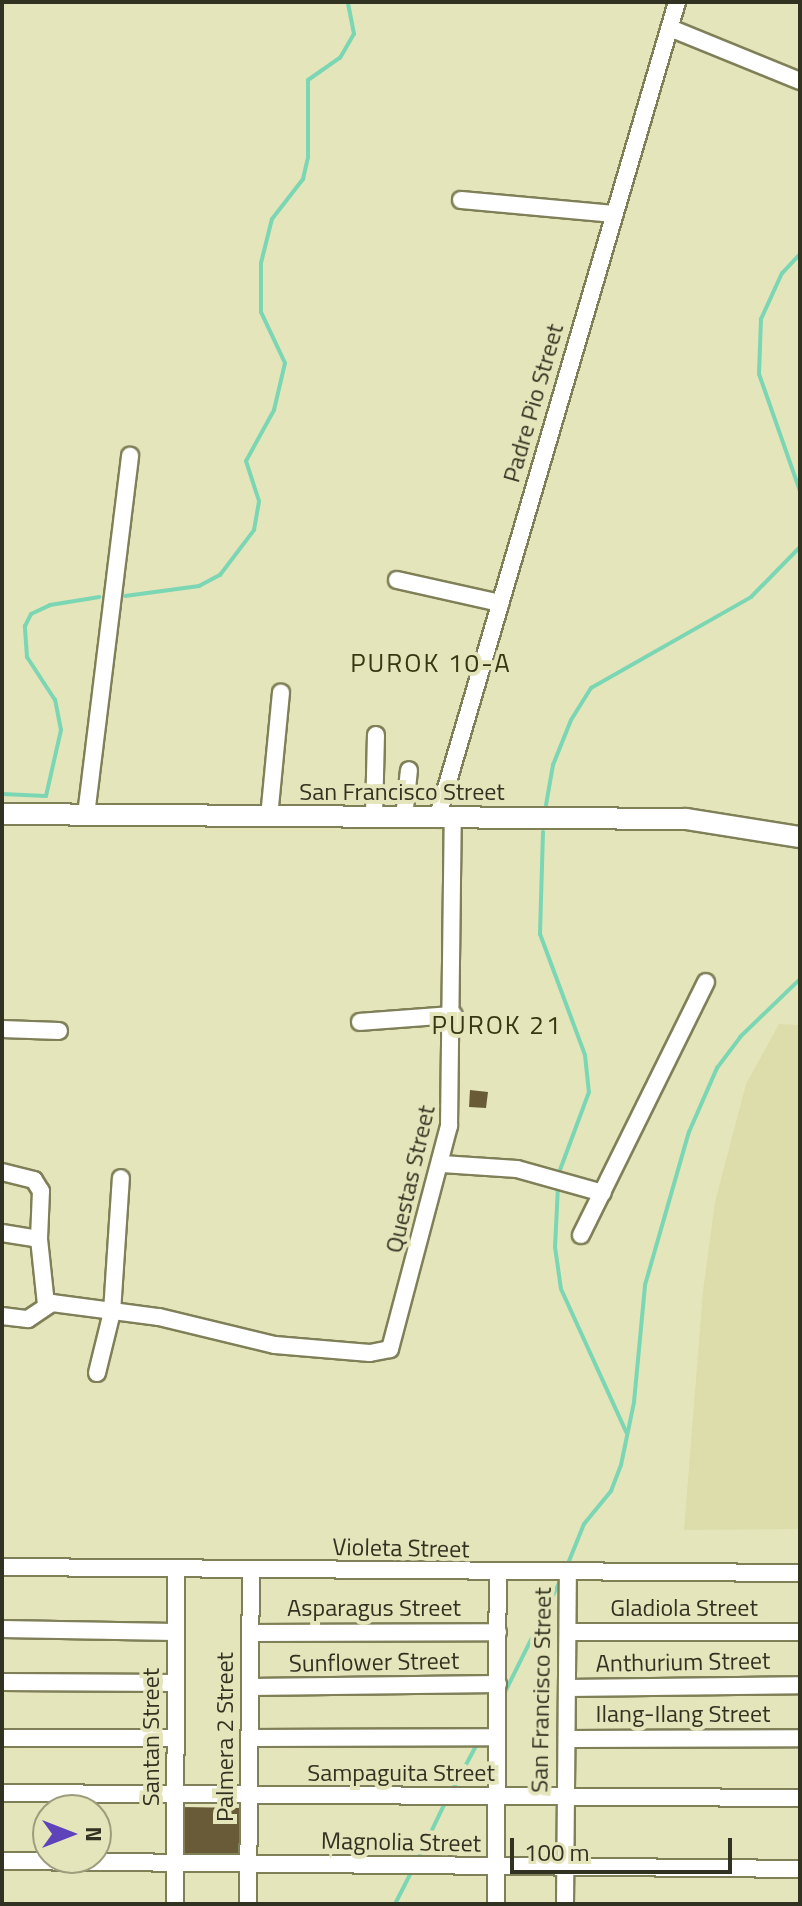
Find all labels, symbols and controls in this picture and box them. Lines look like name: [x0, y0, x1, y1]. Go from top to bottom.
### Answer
street label: Padre Pio Street: [497, 320, 569, 486]
district label: PUROK 10-A: [350, 647, 512, 679]
street label: San Francisco Street: [299, 778, 505, 806]
district label: PUROK 21: [432, 1009, 562, 1041]
street label: Questas Street: [379, 1102, 441, 1256]
street label: Violeta Street: [332, 1532, 470, 1564]
street label: San Francisco Street: [525, 1587, 557, 1793]
street label: Asparagus Street: [287, 1594, 461, 1622]
street label: Gladiola Street: [610, 1594, 758, 1622]
street label: Sunflower Street: [289, 1646, 459, 1678]
street label: Anthurium Street: [595, 1646, 771, 1678]
street label: Palmera 2 Street: [211, 1652, 239, 1822]
street label: Santan Street: [137, 1668, 165, 1806]
street label: Ilang-Ilang Street: [596, 1700, 770, 1728]
street label: Sampaguita Street: [307, 1759, 495, 1787]
north arrow: [32, 1794, 112, 1874]
scale bar: [514, 1822, 736, 1872]
text: N: [77, 1826, 111, 1842]
street label: Magnolia Street: [321, 1826, 481, 1858]
text: 100 m: [524, 1834, 590, 1870]

